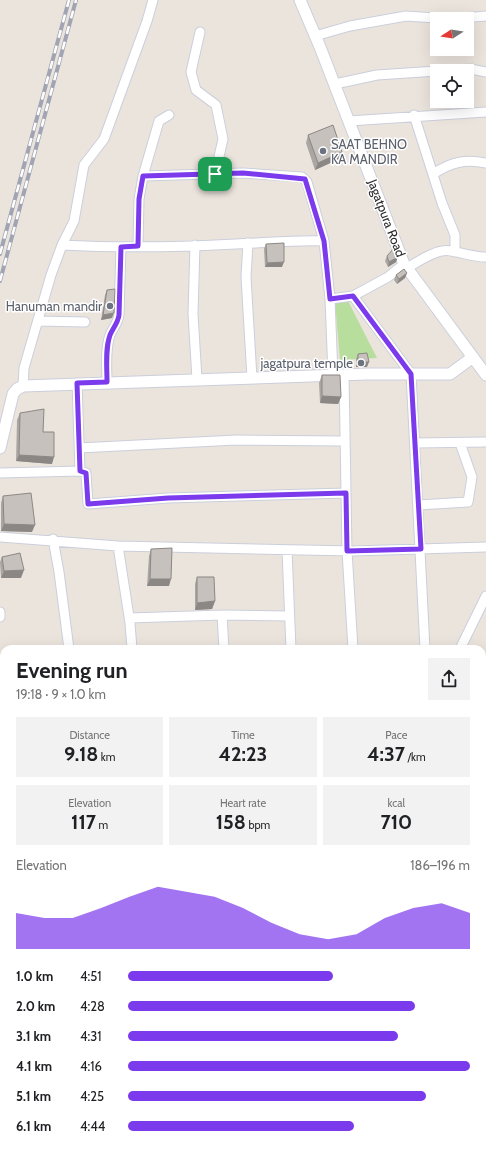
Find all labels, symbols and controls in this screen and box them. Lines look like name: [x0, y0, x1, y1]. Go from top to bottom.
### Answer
north arrow: [430, 12, 474, 56]
map controls: [430, 12, 474, 108]
button: locate: [430, 64, 474, 108]
place label: SAAT BEHNO KA MANDIR: [331, 136, 407, 167]
marker: SAAT BEHNO KA MANDIR: [318, 146, 328, 156]
pin: [198, 157, 232, 191]
icon: arrive: [204, 163, 226, 185]
street label: Jagatpura Road: [365, 176, 409, 259]
place label: Hanuman mandir: [6, 298, 103, 314]
marker: Hanuman mandir: [105, 301, 115, 311]
place label: jagatpura temple: [260, 355, 353, 372]
marker: jagatpura temple: [356, 358, 366, 368]
text: Evening run: [16, 657, 128, 684]
button: share: [428, 658, 470, 700]
text: 19:18 · 9 × 1.0 km: [16, 686, 106, 702]
text: Distance: [69, 728, 110, 742]
text: Time: [231, 728, 255, 742]
text: Pace: [385, 728, 407, 742]
text: 9.18: [64, 742, 98, 766]
text: 42:23: [219, 742, 267, 766]
text: 4:37: [367, 742, 405, 766]
text: km: [98, 750, 115, 764]
text: /km: [405, 750, 426, 764]
text: Elevation: [68, 796, 111, 810]
text: Heart rate: [220, 796, 266, 810]
text: kcal: [388, 796, 405, 810]
text: 117: [71, 810, 96, 834]
text: 158: [216, 810, 246, 834]
text: 710: [380, 810, 412, 834]
text: m: [96, 818, 108, 832]
text: bpm: [246, 818, 270, 832]
text: Elevation: [16, 857, 67, 873]
text: 186–196 m: [410, 857, 470, 873]
text: 1.0 km: [16, 968, 53, 984]
text: 4:51: [80, 968, 102, 984]
text: 2.0 km: [16, 998, 55, 1014]
text: 4:28: [80, 998, 105, 1014]
text: 3.1 km: [16, 1028, 51, 1044]
text: 4:31: [80, 1028, 102, 1044]
text: 4.1 km: [16, 1058, 52, 1074]
text: 4:16: [80, 1058, 102, 1074]
text: 5.1 km: [16, 1088, 51, 1104]
text: 4:25: [80, 1088, 104, 1104]
text: 6.1 km: [16, 1118, 51, 1134]
text: 4:44: [80, 1118, 105, 1134]

